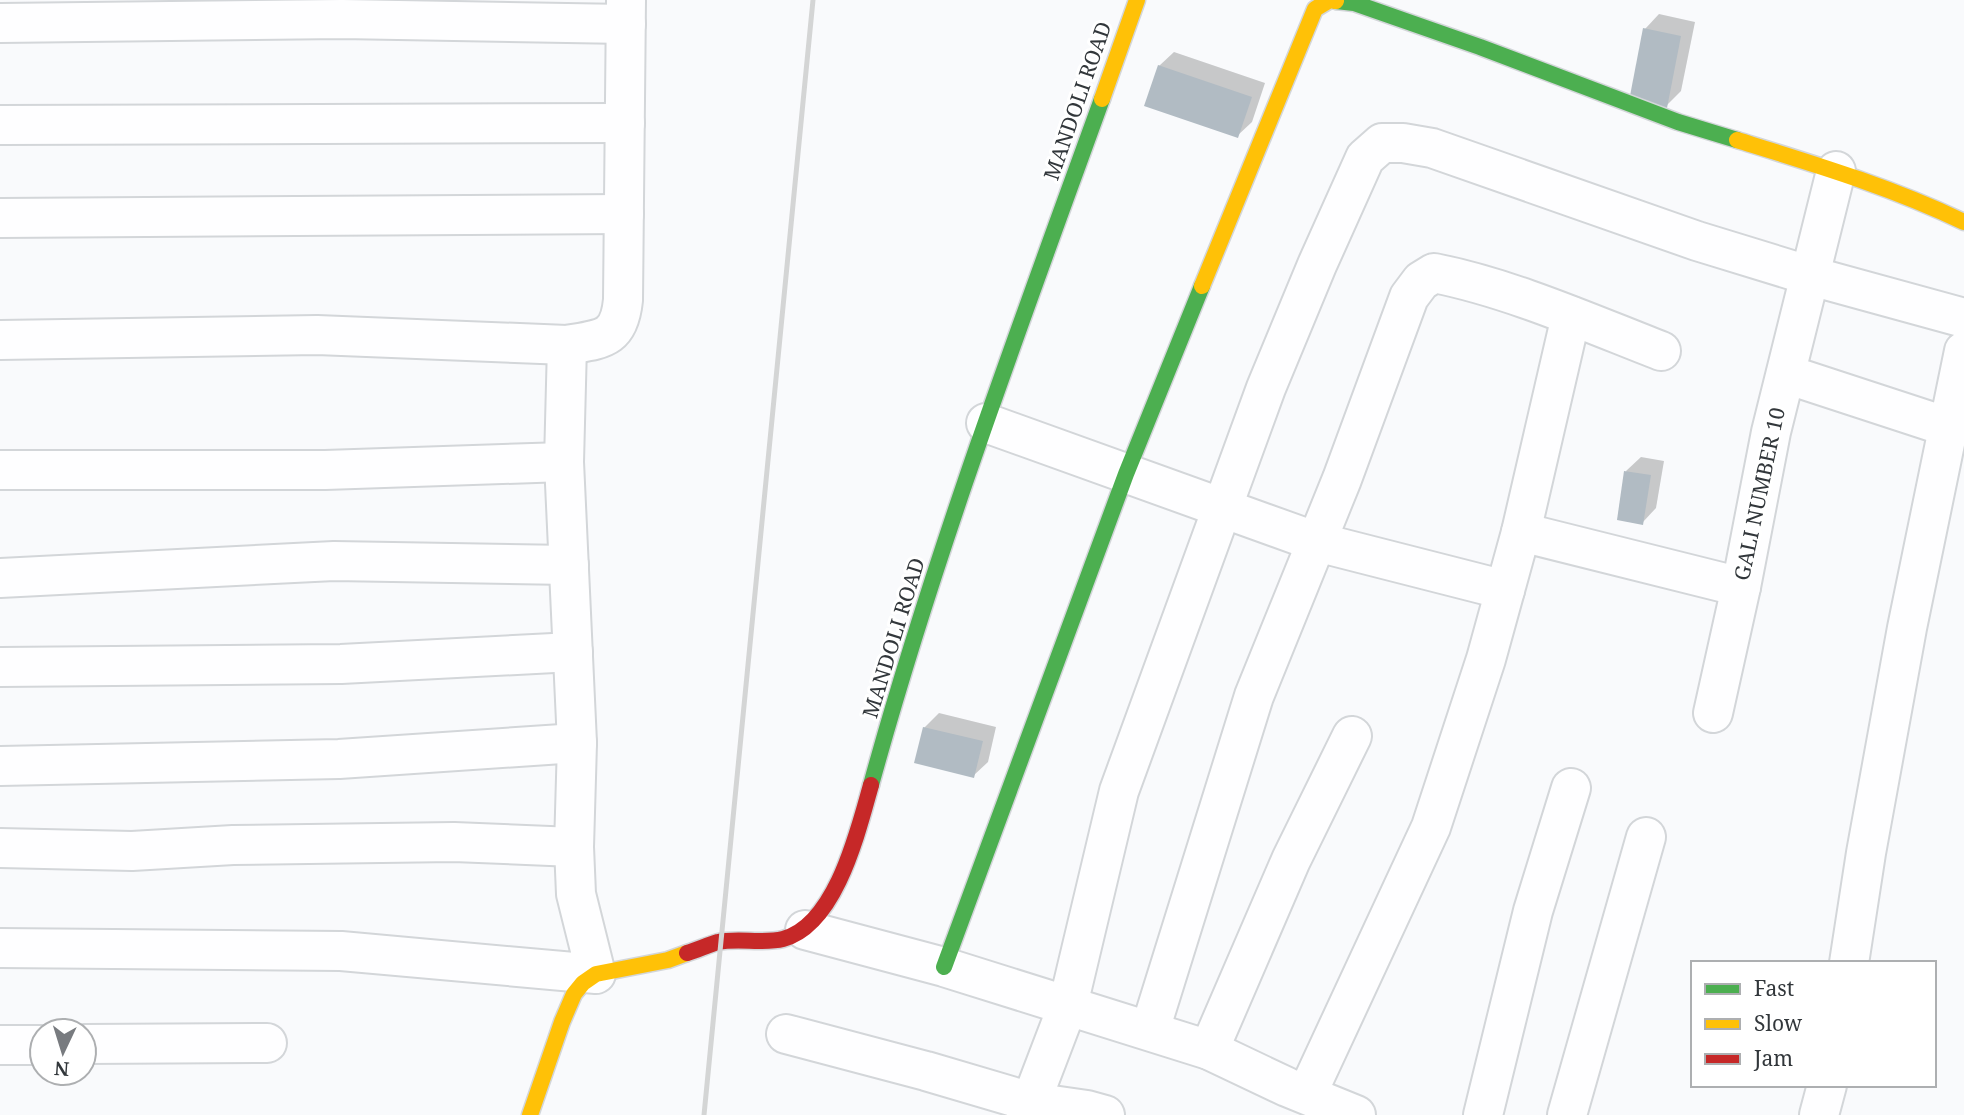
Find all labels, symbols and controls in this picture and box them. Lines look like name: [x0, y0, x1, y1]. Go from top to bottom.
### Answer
street label: MANDOLI ROAD: [1037, 18, 1117, 184]
street label: GALI NUMBER 10: [1727, 405, 1791, 583]
street label: MANDOLI ROAD: [855, 554, 931, 721]
legend: [1691, 961, 1936, 1087]
text: Fast: [1754, 974, 1794, 1002]
text: Slow: [1754, 1009, 1803, 1037]
north arrow: [28, 1017, 98, 1087]
text: Jam: [1753, 1044, 1793, 1072]
text: N: [53, 1055, 70, 1082]

